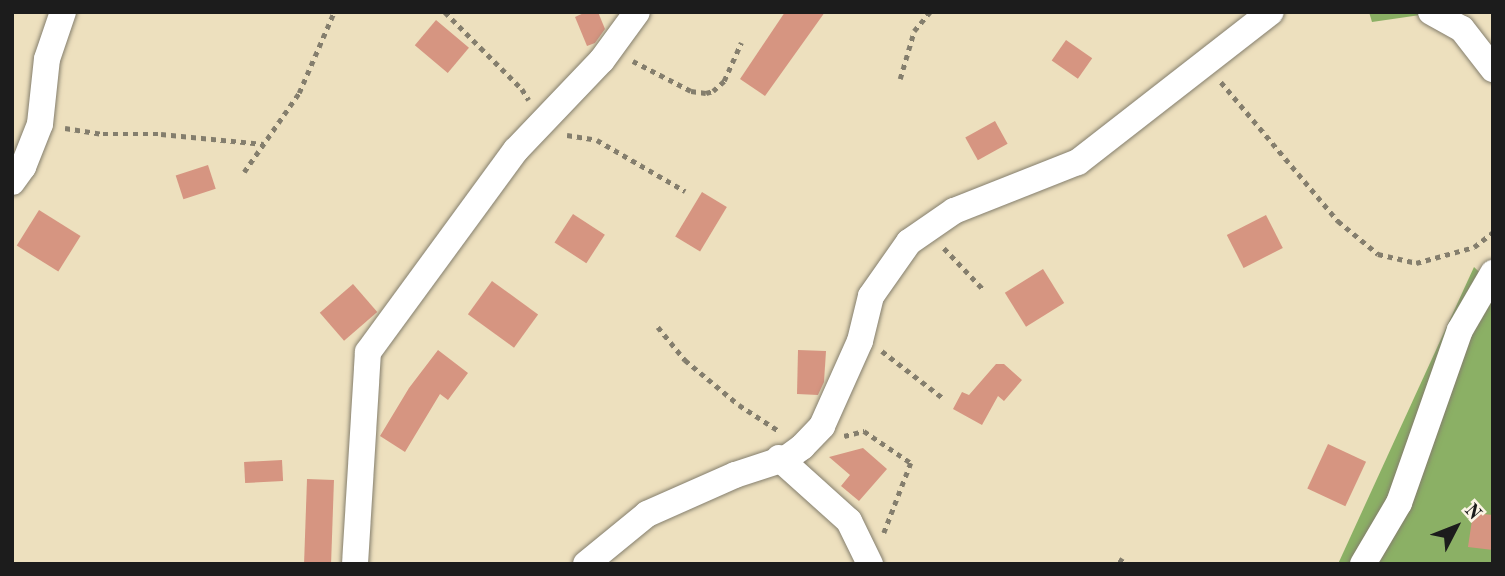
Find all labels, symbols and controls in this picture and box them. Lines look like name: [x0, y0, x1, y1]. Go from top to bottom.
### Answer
north arrow: [1421, 492, 1491, 562]
text: N: [1460, 501, 1484, 524]

